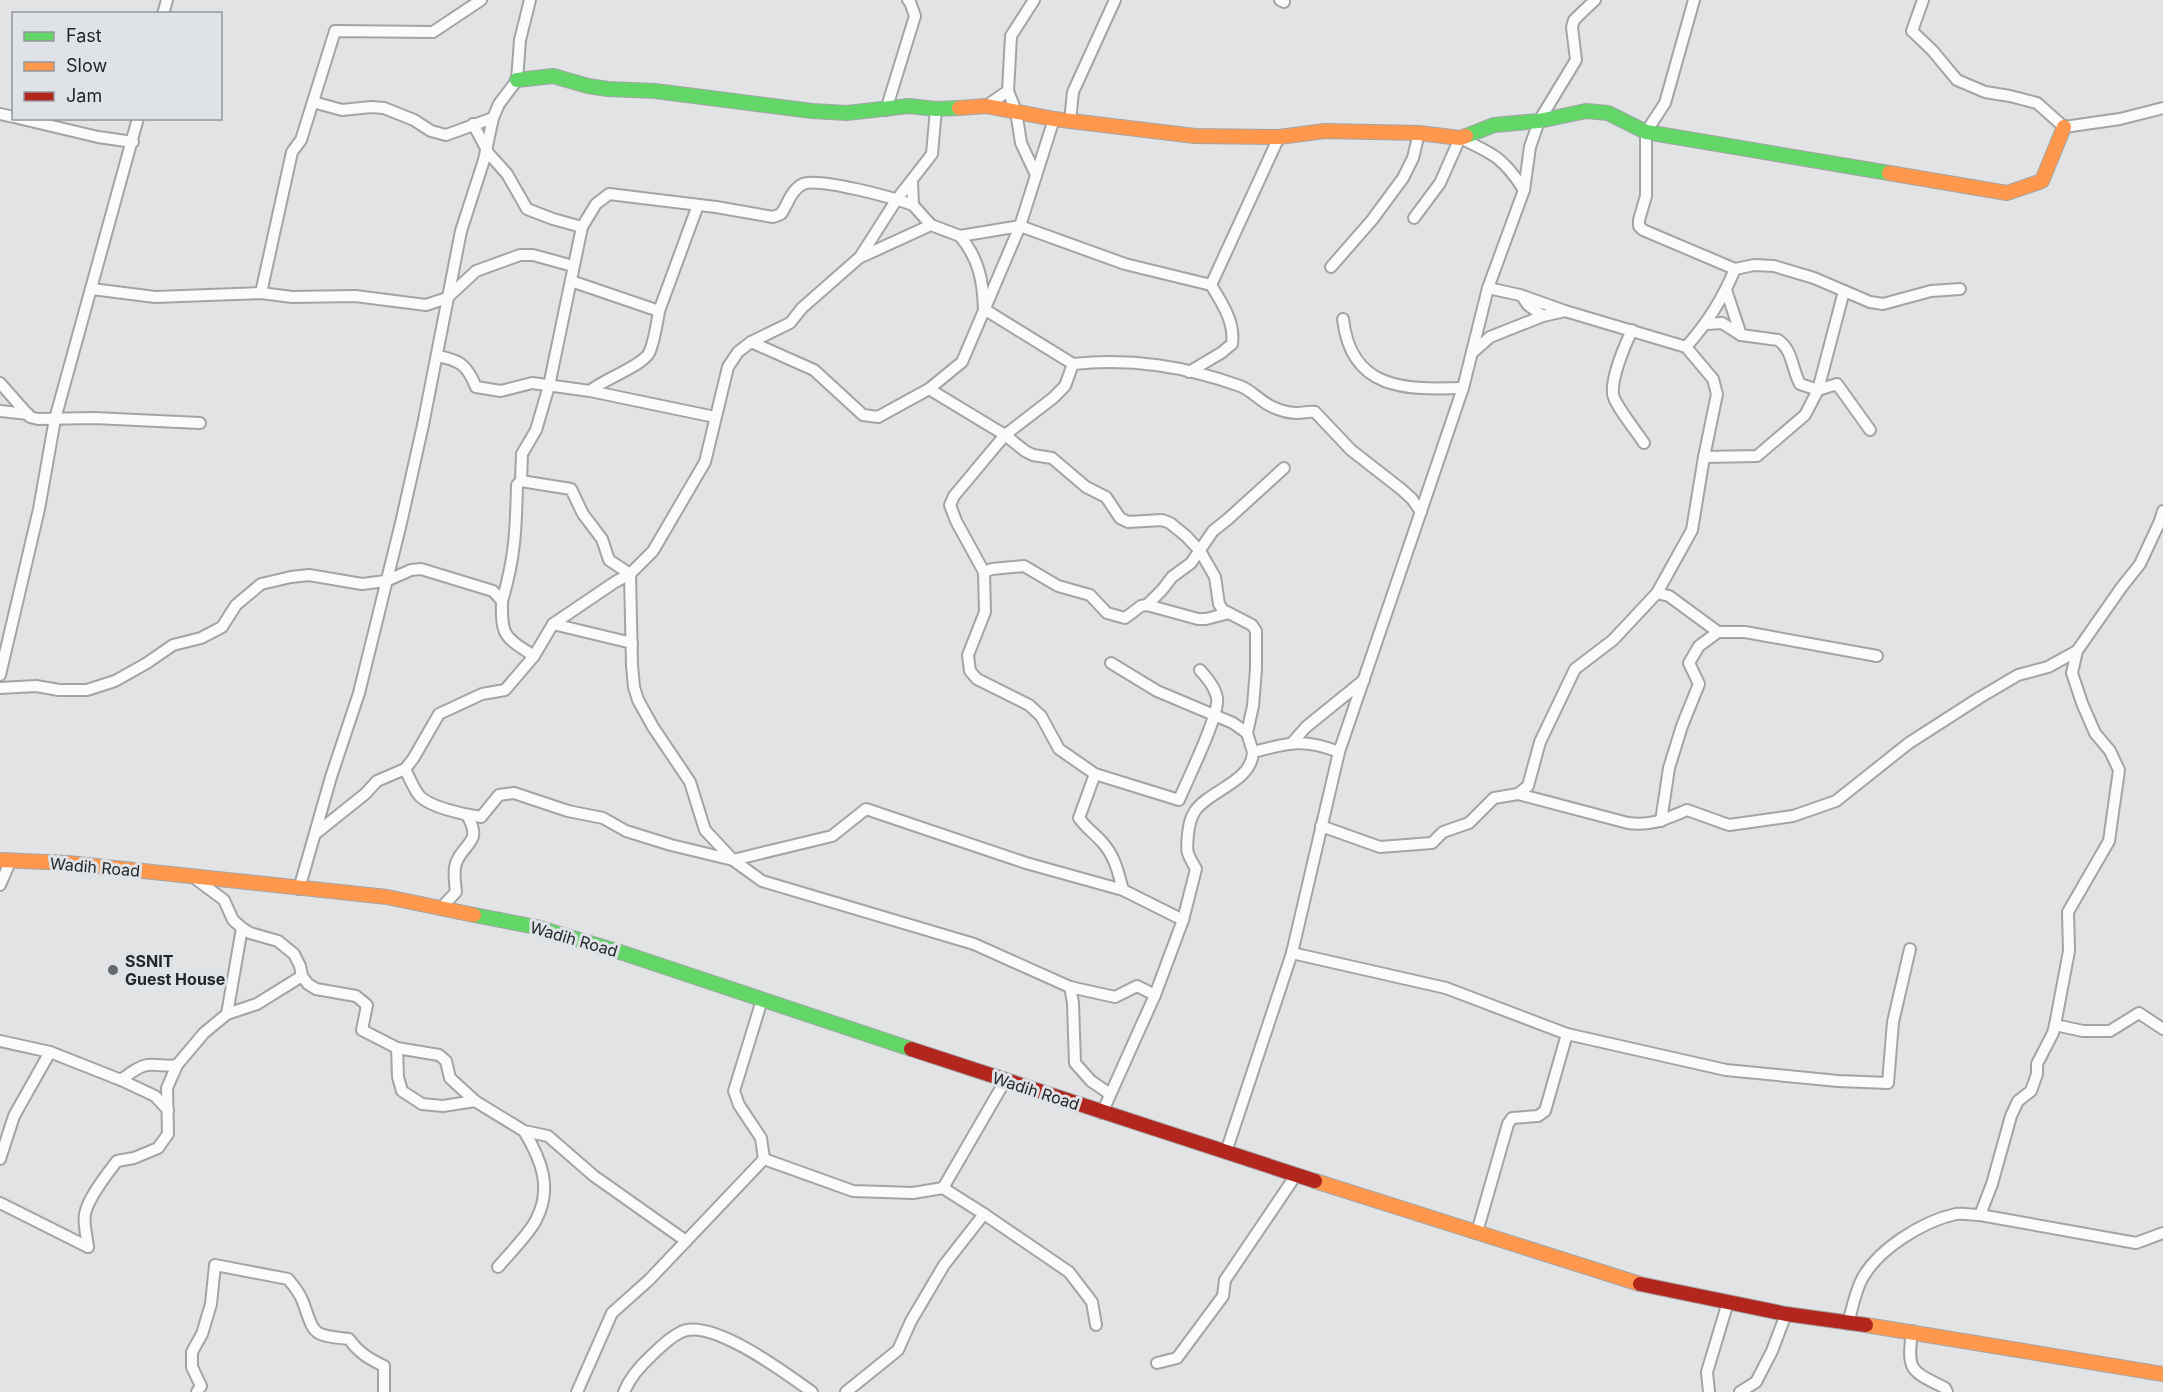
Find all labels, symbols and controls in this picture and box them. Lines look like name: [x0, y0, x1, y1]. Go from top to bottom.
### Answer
legend: [12, 12, 222, 120]
text: Fast: [66, 25, 102, 46]
text: Slow: [66, 55, 107, 76]
text: Jam: [66, 85, 102, 106]
street label: Wadih Road: [49, 853, 141, 881]
street label: Wadih Road: [528, 917, 620, 961]
place label: SSNIT Guest House: [125, 951, 225, 989]
marker: SSNIT Guest House: [106, 963, 120, 977]
street label: Wadih Road: [990, 1068, 1082, 1114]

